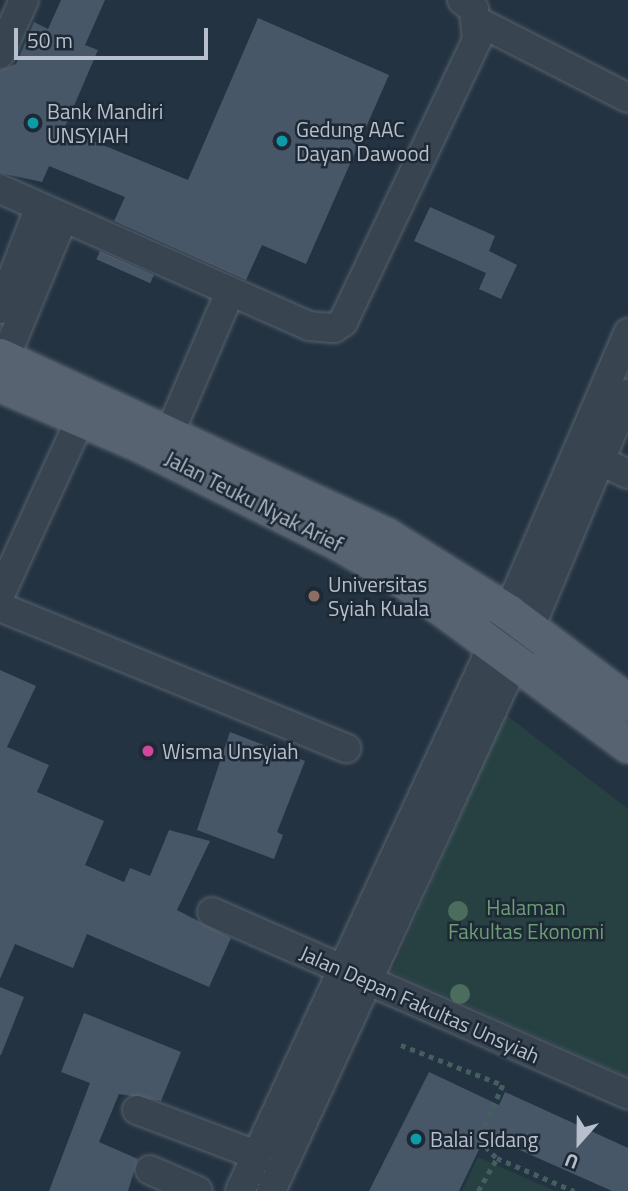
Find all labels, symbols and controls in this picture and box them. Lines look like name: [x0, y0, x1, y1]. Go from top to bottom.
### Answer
scale bar: [18, 14, 212, 58]
text: 50 m: [27, 24, 73, 56]
place label: Bank Mandiri UNSYIAH: [47, 98, 163, 148]
marker: Bank Mandiri UNSYIAH: [25, 115, 41, 131]
place label: Gedung AAC Dayan Dawood: [296, 116, 430, 166]
marker: Gedung AAC Dayan Dawood: [274, 133, 290, 149]
street label: Jalan Teuku Nyak Arief: [161, 445, 347, 557]
place label: Universitas Syiah Kuala: [328, 571, 429, 621]
marker: Universitas Syiah Kuala: [306, 588, 322, 604]
place label: Wisma Unsyiah: [162, 738, 299, 764]
marker: Wisma Unsyiah: [140, 743, 156, 759]
park label: Halaman Fakultas Ekonomi: [448, 894, 604, 944]
street label: Jalan Depan Fakultas Unsyiah: [296, 940, 544, 1068]
north arrow: [544, 1107, 614, 1177]
place label: Balai SIdang: [430, 1126, 538, 1152]
marker: Balai SIdang: [408, 1131, 424, 1147]
text: U: [560, 1146, 582, 1178]

